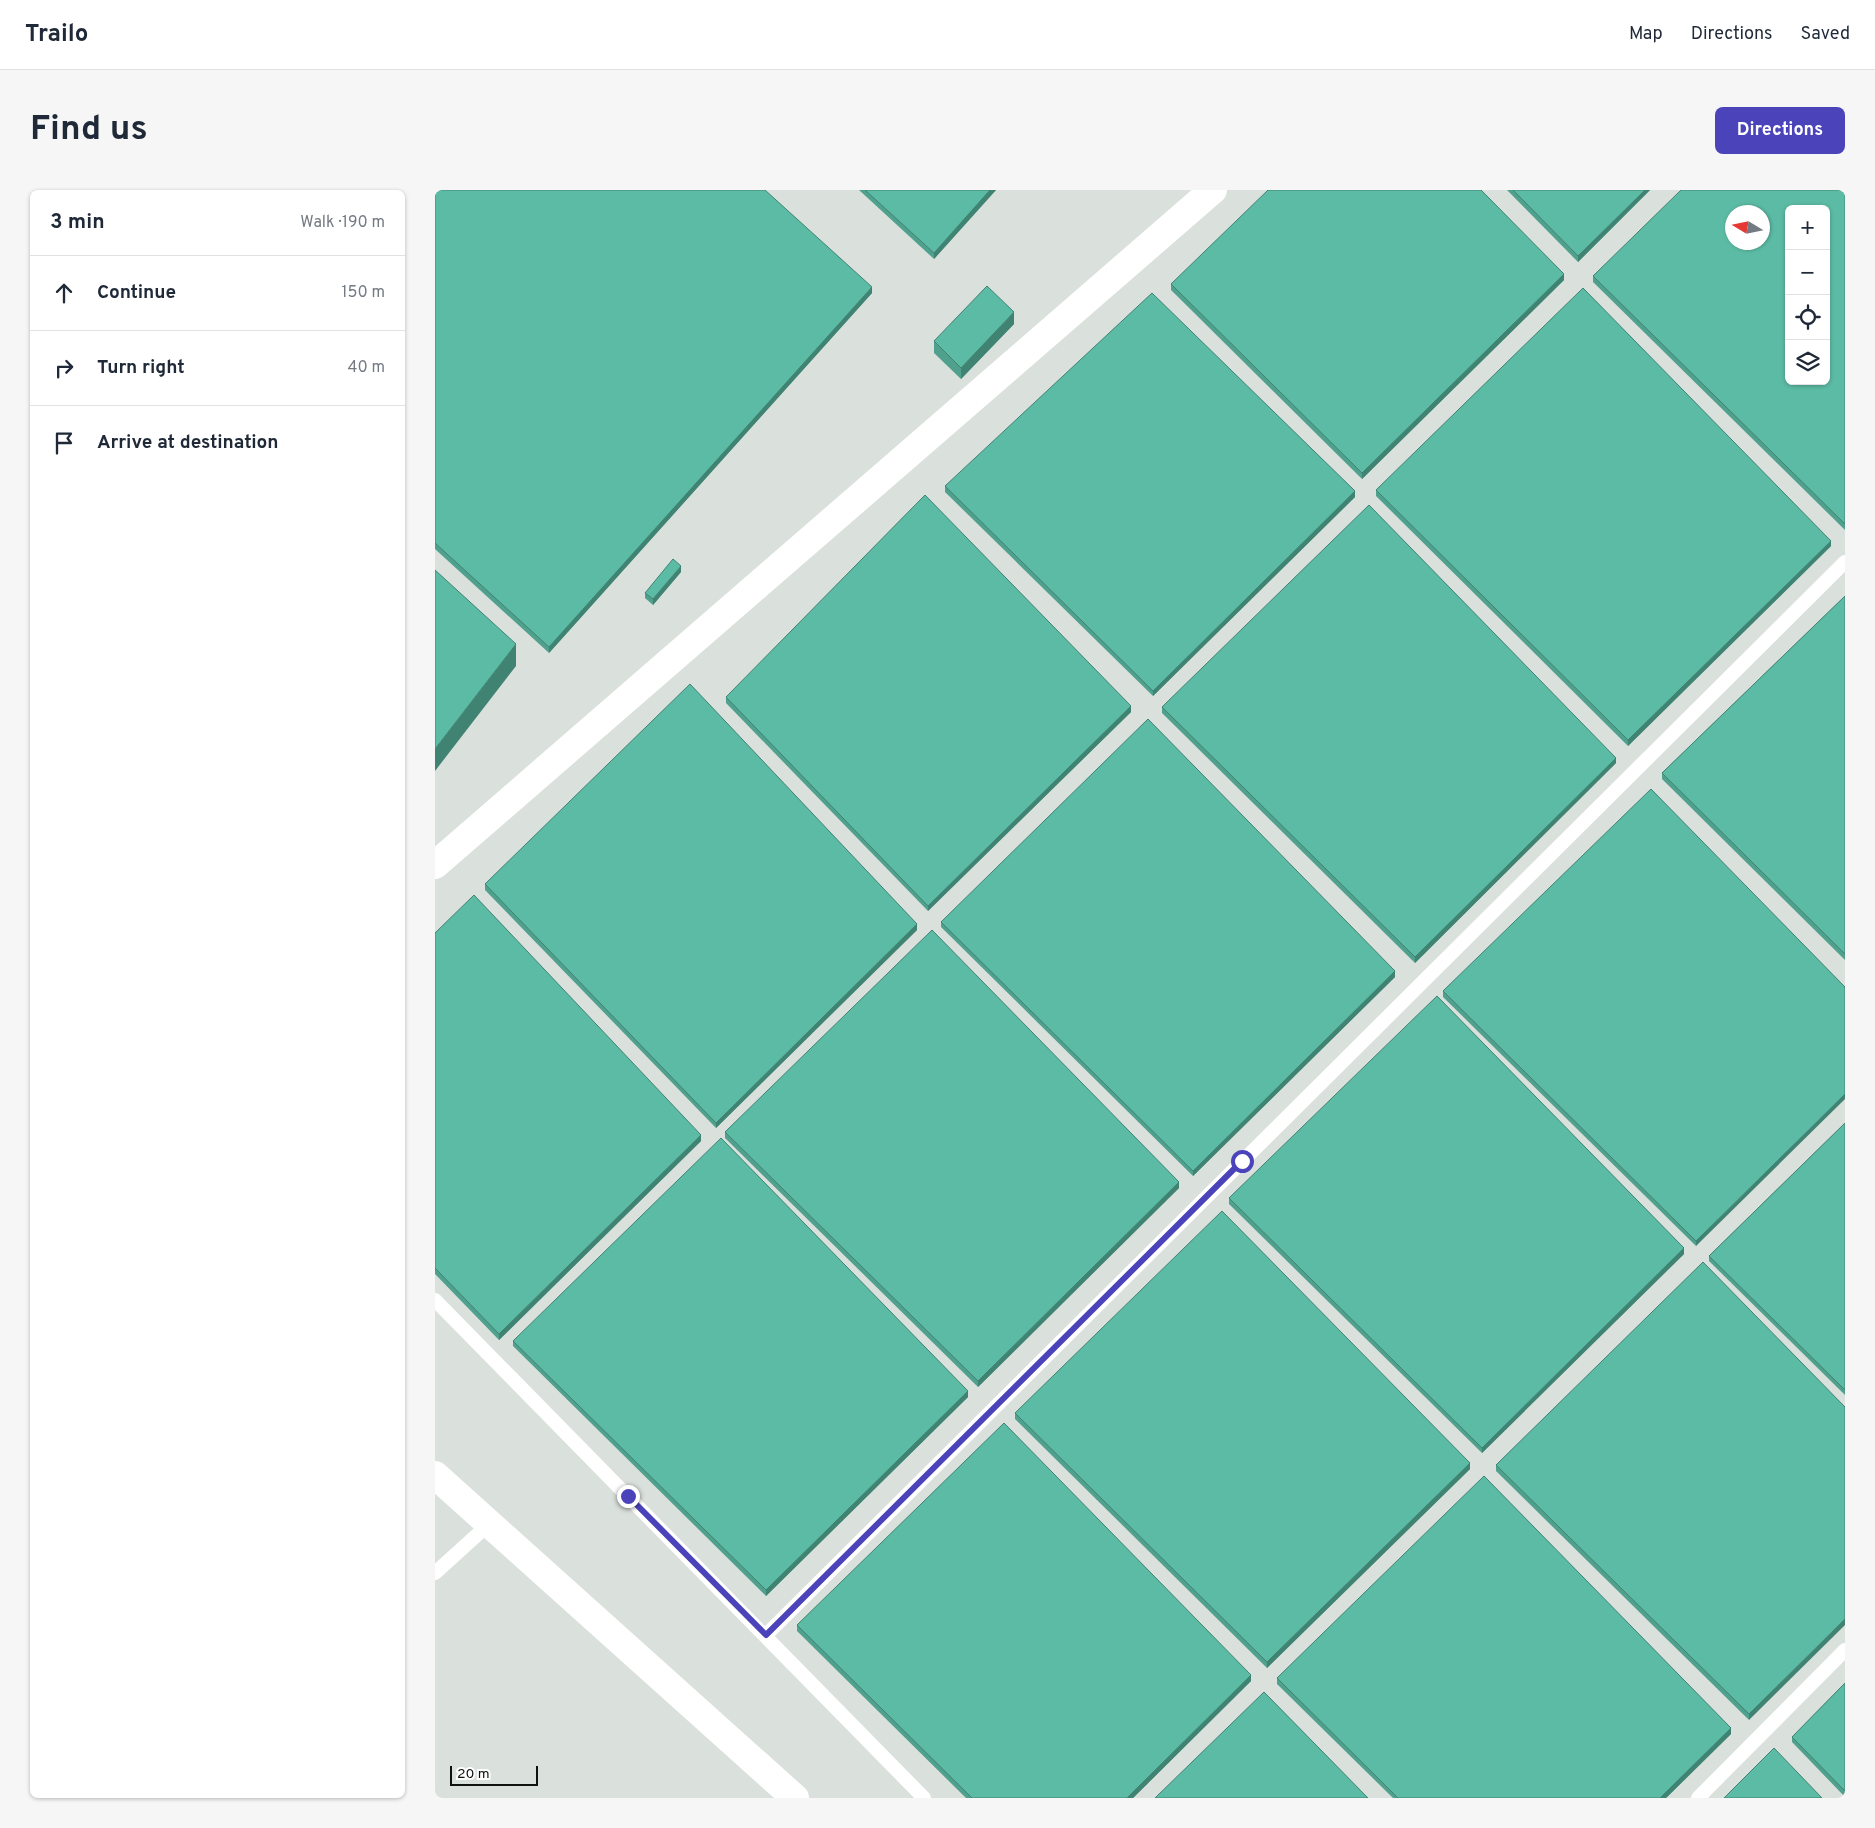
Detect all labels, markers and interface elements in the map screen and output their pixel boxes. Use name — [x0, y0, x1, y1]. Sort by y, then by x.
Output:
text: Trailo — [25, 20, 88, 50]
text: Map — [1629, 23, 1663, 46]
text: Directions — [1691, 23, 1773, 46]
text: Saved — [1801, 23, 1850, 46]
button: Directions — [1715, 107, 1845, 154]
text: Find us — [30, 108, 148, 152]
north arrow — [1725, 205, 1770, 250]
map controls — [1785, 205, 1830, 385]
button: + — [1785, 205, 1830, 250]
text: 3 min — [50, 209, 105, 236]
text: Walk · 190 m — [300, 213, 385, 233]
button: − — [1785, 250, 1830, 295]
icon: ahead — [50, 279, 78, 307]
text: Continue — [97, 281, 176, 305]
text: 150 m — [342, 283, 385, 303]
button: locate — [1785, 295, 1830, 340]
button: layers — [1785, 340, 1830, 385]
icon: right — [50, 354, 78, 382]
text: Turn right — [97, 356, 185, 380]
text: 40 m — [347, 358, 385, 378]
icon: arrive — [50, 429, 78, 457]
text: Arrive at destination — [97, 431, 278, 455]
route start — [1231, 1150, 1254, 1173]
route end — [617, 1485, 640, 1508]
scale bar — [450, 1763, 537, 1786]
text: 20 m — [457, 1766, 490, 1783]

